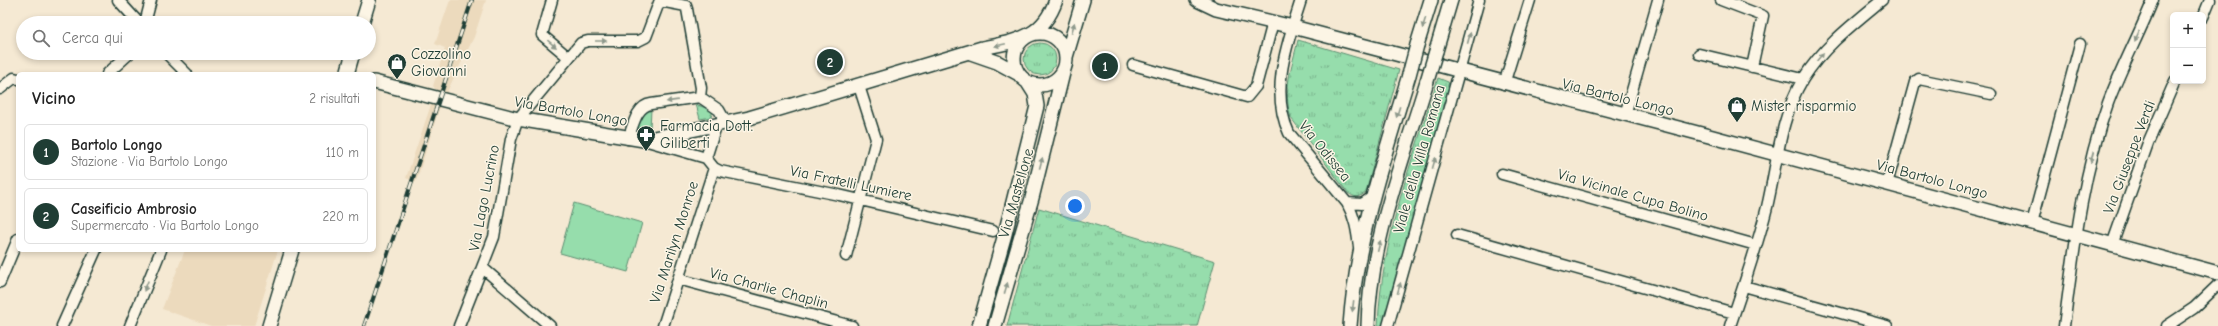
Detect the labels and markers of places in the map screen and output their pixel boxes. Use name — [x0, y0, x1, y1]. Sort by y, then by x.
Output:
place label: Cozzolino Giovanni — [411, 45, 471, 80]
pin: 2 — [817, 47, 843, 77]
pin: 1 — [1092, 51, 1118, 81]
shop icon: Cozzolino Giovanni — [386, 52, 408, 80]
shop icon: Mister risparmio — [1726, 95, 1748, 123]
place label: Mister risparmio — [1751, 97, 1857, 115]
place label: Farmacia Dott. Giliberti — [660, 117, 753, 152]
pharmacy icon: Farmacia Dott. Giliberti — [635, 124, 657, 152]

